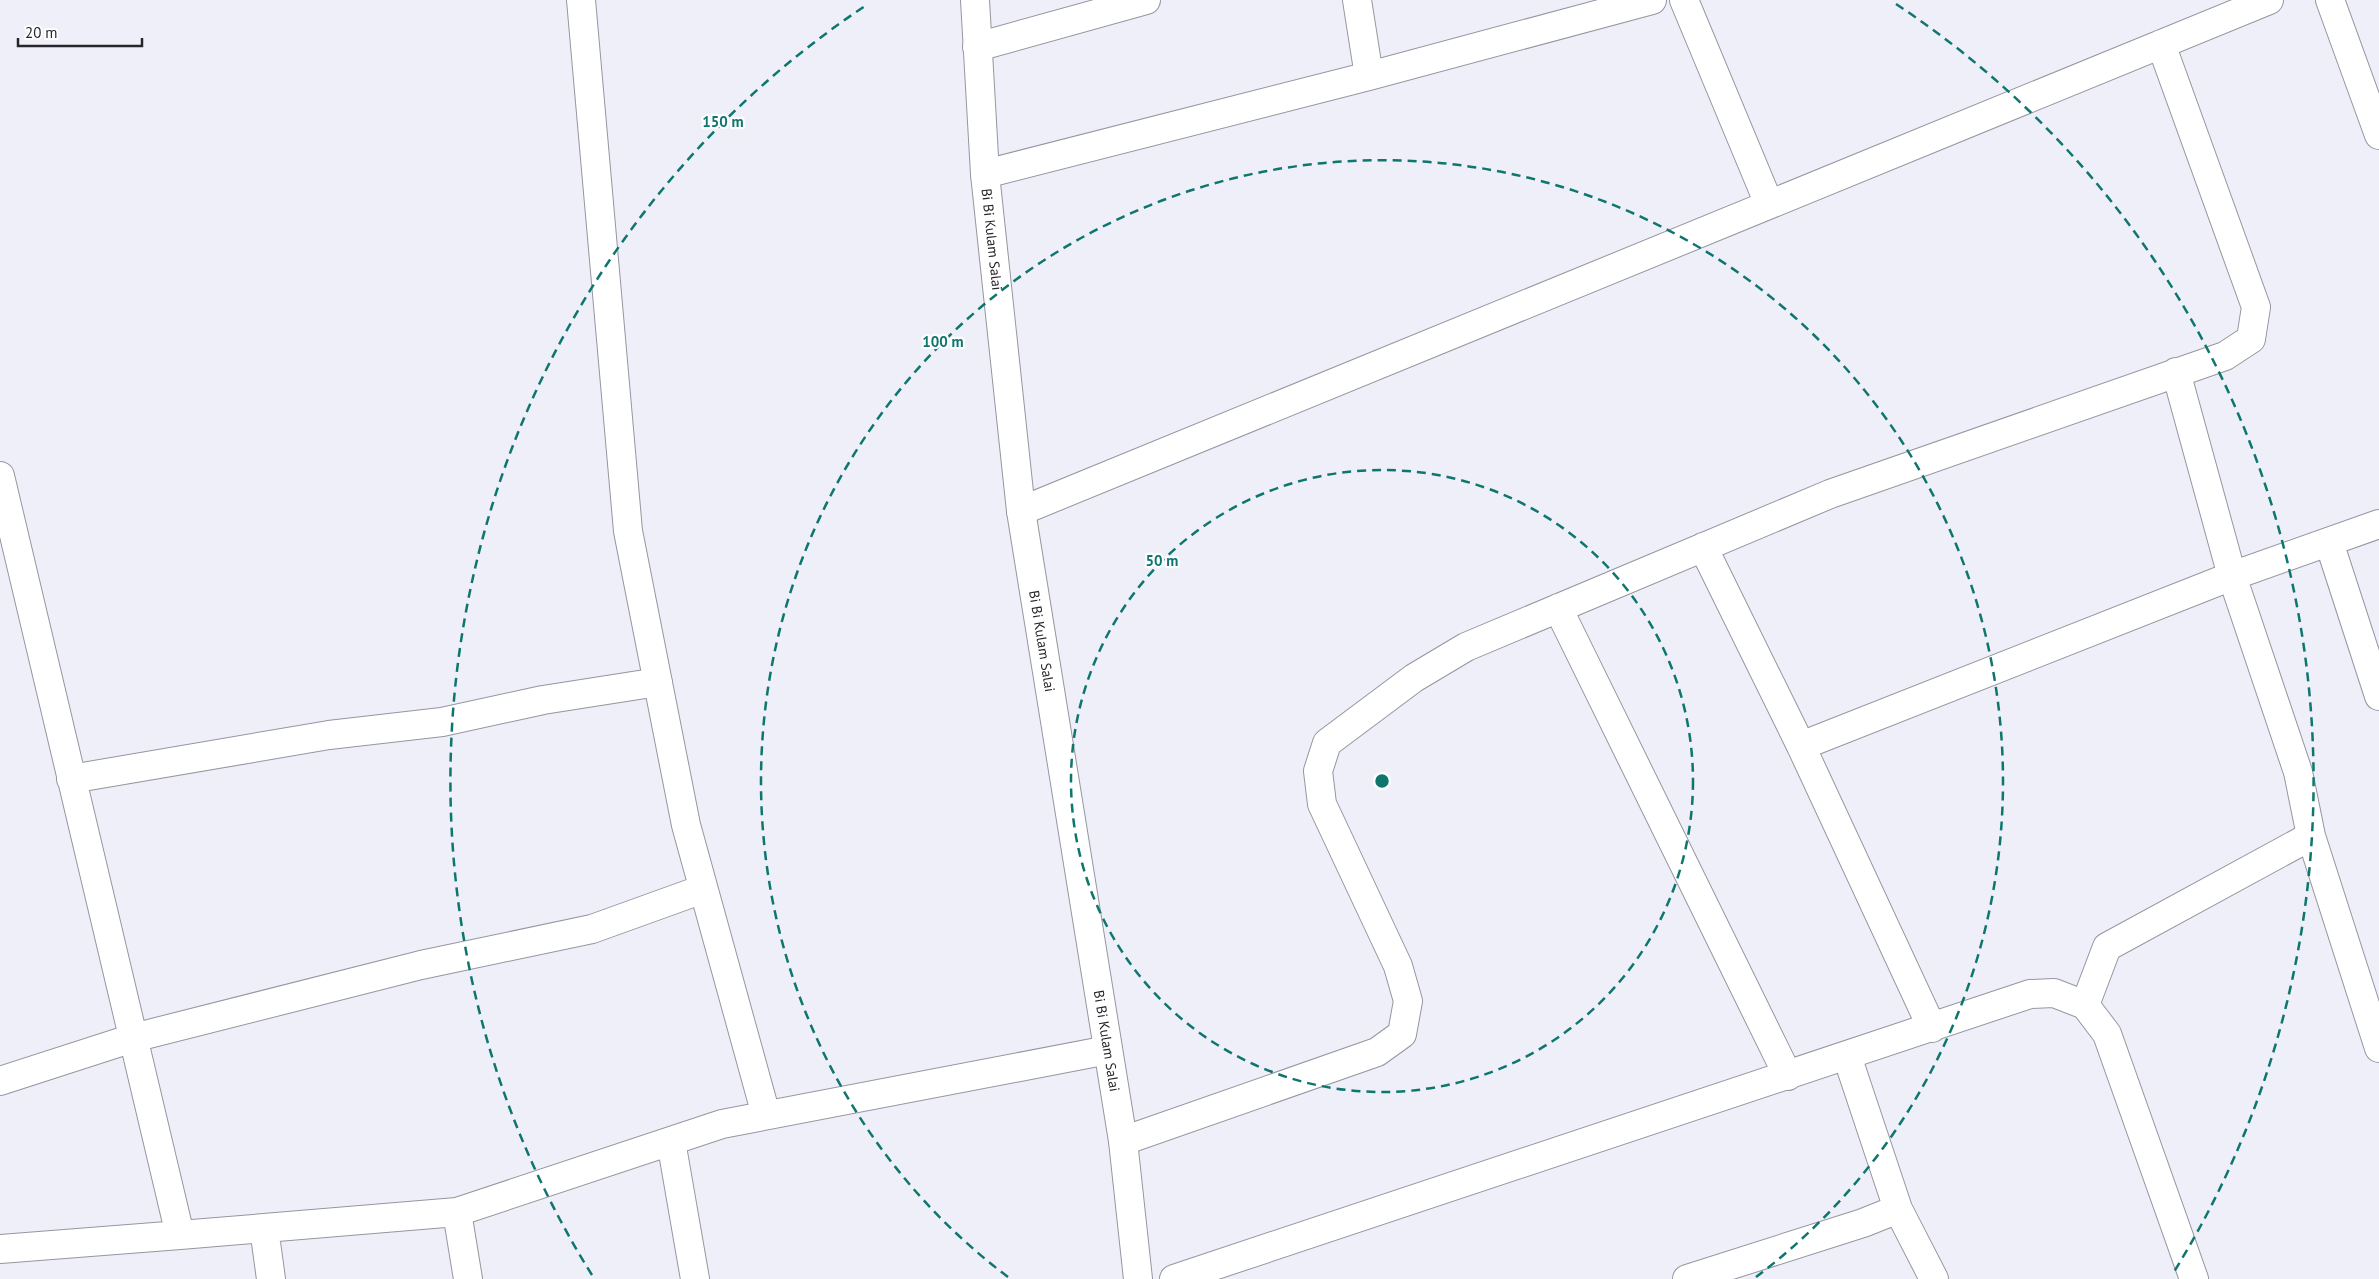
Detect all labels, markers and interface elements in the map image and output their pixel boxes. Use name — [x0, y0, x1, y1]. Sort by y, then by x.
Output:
scale bar — [18, 15, 141, 47]
text: 20 m — [25, 23, 58, 42]
text: 150 m — [702, 112, 744, 131]
street label: Bi Bi Kulam Salai — [978, 187, 1006, 291]
text: 100 m — [922, 332, 964, 351]
text: 50 m — [1146, 551, 1178, 570]
street label: Bi Bi Kulam Salai — [1025, 589, 1059, 693]
centre of rings — [1373, 772, 1391, 790]
street label: Bi Bi Kulam Salai — [1090, 989, 1124, 1093]

